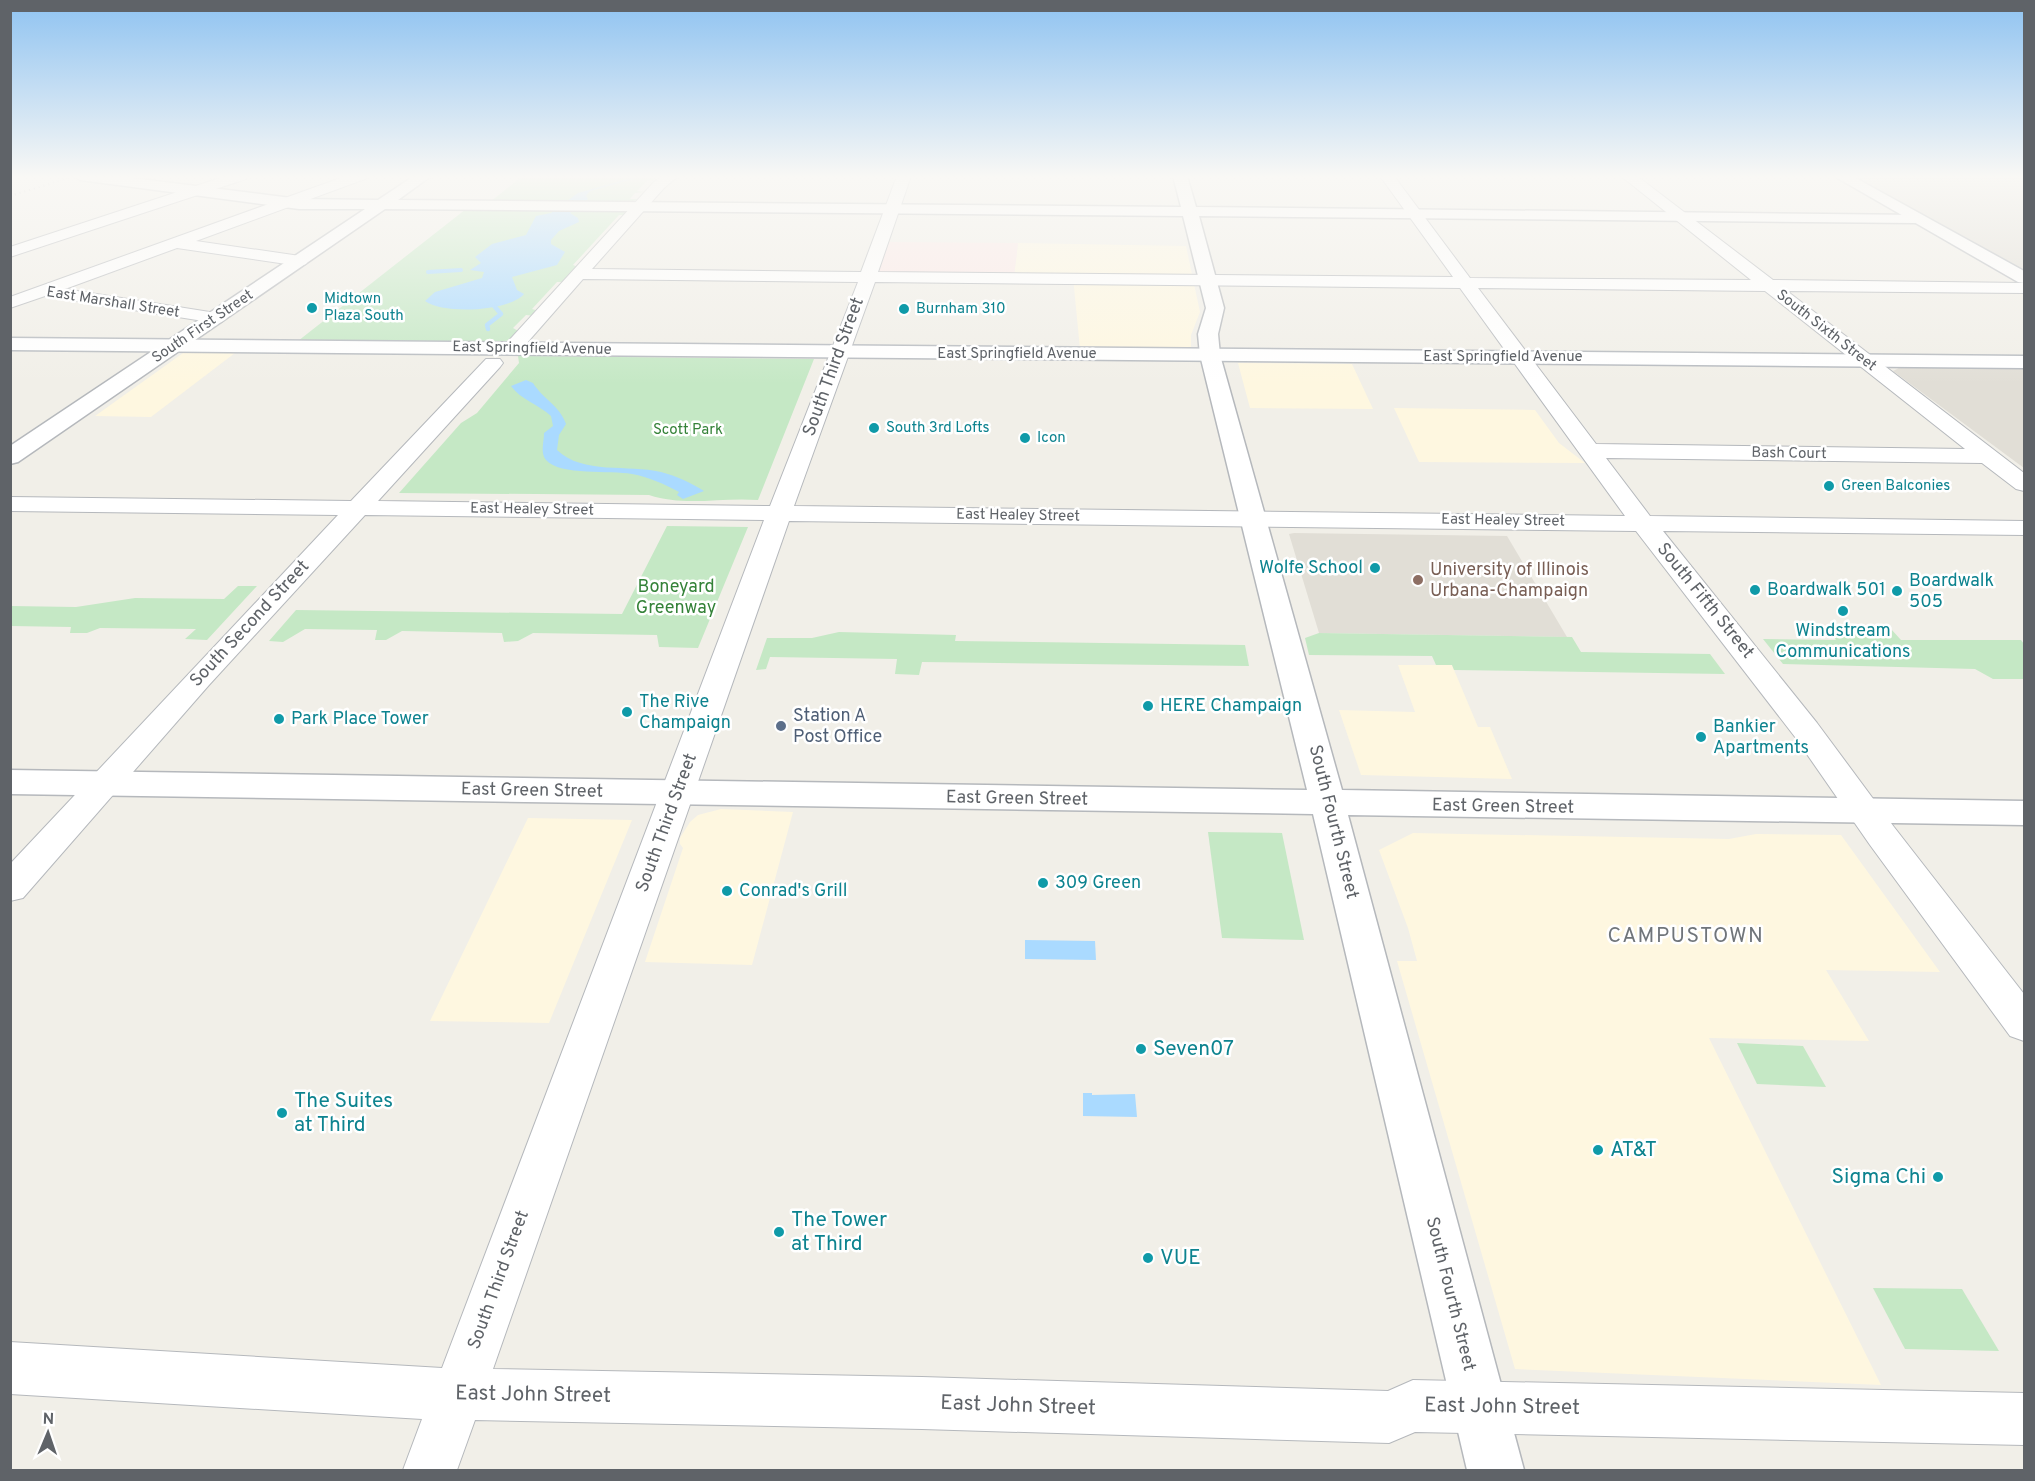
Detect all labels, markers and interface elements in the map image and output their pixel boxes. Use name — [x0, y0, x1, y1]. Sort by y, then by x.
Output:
street label: East Marshall Street — [45, 283, 181, 323]
street label: South First Street — [149, 286, 257, 368]
street label: South Sixth Street — [1772, 286, 1880, 376]
place label: Midtown Plaza South — [324, 290, 404, 326]
street label: South Third Street — [798, 294, 870, 440]
place label: Burnham 310 — [916, 300, 1006, 319]
marker: Midtown Plaza South — [305, 301, 319, 315]
marker: Burnham 310 — [897, 302, 911, 316]
street label: East Springfield Avenue — [452, 338, 612, 360]
street label: East Springfield Avenue — [937, 345, 1097, 364]
street label: East Springfield Avenue — [1423, 348, 1583, 367]
place label: South 3rd Lofts — [886, 419, 990, 438]
park label: Scott Park — [653, 421, 723, 440]
marker: South 3rd Lofts — [867, 421, 881, 435]
place label: Icon — [1037, 429, 1066, 448]
marker: Icon — [1018, 431, 1032, 445]
street label: Bash Court — [1751, 444, 1827, 464]
place label: Green Balconies — [1841, 477, 1950, 496]
marker: Green Balconies — [1822, 479, 1836, 493]
street label: East Healey Street — [470, 499, 594, 521]
street label: East Healey Street — [956, 505, 1080, 527]
street label: East Healey Street — [1441, 510, 1565, 532]
street label: South Fifth Street — [1651, 538, 1759, 664]
street label: South Second Street — [185, 556, 315, 692]
place label: Wolfe School — [1259, 557, 1363, 580]
place label: University of Illinois Urbana-Champaign — [1430, 559, 1589, 603]
marker: Wolfe School — [1368, 561, 1382, 575]
place label: Boardwalk 505 — [1909, 570, 1994, 614]
marker: University of Illinois Urbana-Champaign — [1411, 573, 1425, 587]
park label: Boneyard Greenway — [636, 576, 716, 620]
place label: Boardwalk 501 — [1767, 579, 1886, 602]
marker: Boardwalk 501 — [1748, 583, 1762, 597]
marker: Boardwalk 505 — [1890, 584, 1904, 598]
marker: Windstream Communications — [1836, 604, 1850, 618]
place label: Windstream Communications — [1776, 620, 1910, 664]
place label: The Rive Champaign — [639, 691, 731, 735]
place label: HERE Champaign — [1160, 695, 1302, 718]
marker: HERE Champaign — [1141, 699, 1155, 713]
marker: The Rive Champaign — [620, 705, 634, 719]
place label: Station A Post Office — [793, 705, 882, 749]
place label: Park Place Tower — [291, 708, 429, 731]
marker: Park Place Tower — [272, 712, 286, 726]
place label: Bankier Apartments — [1713, 716, 1809, 760]
marker: Station A Post Office — [774, 719, 788, 733]
marker: Bankier Apartments — [1694, 730, 1708, 744]
street label: South Fourth Street — [1303, 743, 1363, 901]
street label: South Third Street — [631, 750, 703, 896]
street label: East Green Street — [461, 778, 603, 804]
street label: East Green Street — [946, 786, 1088, 812]
street label: East Green Street — [1432, 794, 1574, 820]
place label: 309 Green — [1055, 872, 1141, 895]
marker: 309 Green — [1036, 876, 1050, 890]
place label: Conrad's Grill — [739, 880, 847, 903]
marker: Conrad's Grill — [720, 884, 734, 898]
district label: CAMPUSTOWN — [1608, 923, 1764, 950]
place label: Seven07 — [1153, 1036, 1234, 1063]
marker: Seven07 — [1134, 1042, 1148, 1056]
place label: The Suites at Third — [294, 1088, 393, 1139]
marker: The Suites at Third — [275, 1106, 289, 1120]
place label: AT&T — [1610, 1137, 1657, 1164]
marker: AT&T — [1591, 1143, 1605, 1157]
place label: Sigma Chi — [1832, 1164, 1926, 1191]
marker: Sigma Chi — [1931, 1170, 1945, 1184]
street label: South Third Street — [463, 1207, 535, 1353]
place label: The Tower at Third — [791, 1207, 887, 1258]
street label: South Fourth Street — [1420, 1215, 1480, 1373]
marker: The Tower at Third — [772, 1225, 786, 1239]
place label: VUE — [1160, 1245, 1201, 1272]
marker: VUE — [1141, 1251, 1155, 1265]
street label: East John Street — [455, 1380, 611, 1410]
street label: East John Street — [940, 1390, 1096, 1422]
street label: East John Street — [1424, 1392, 1580, 1422]
north arrow — [18, 1403, 78, 1463]
text: N — [42, 1410, 55, 1430]

